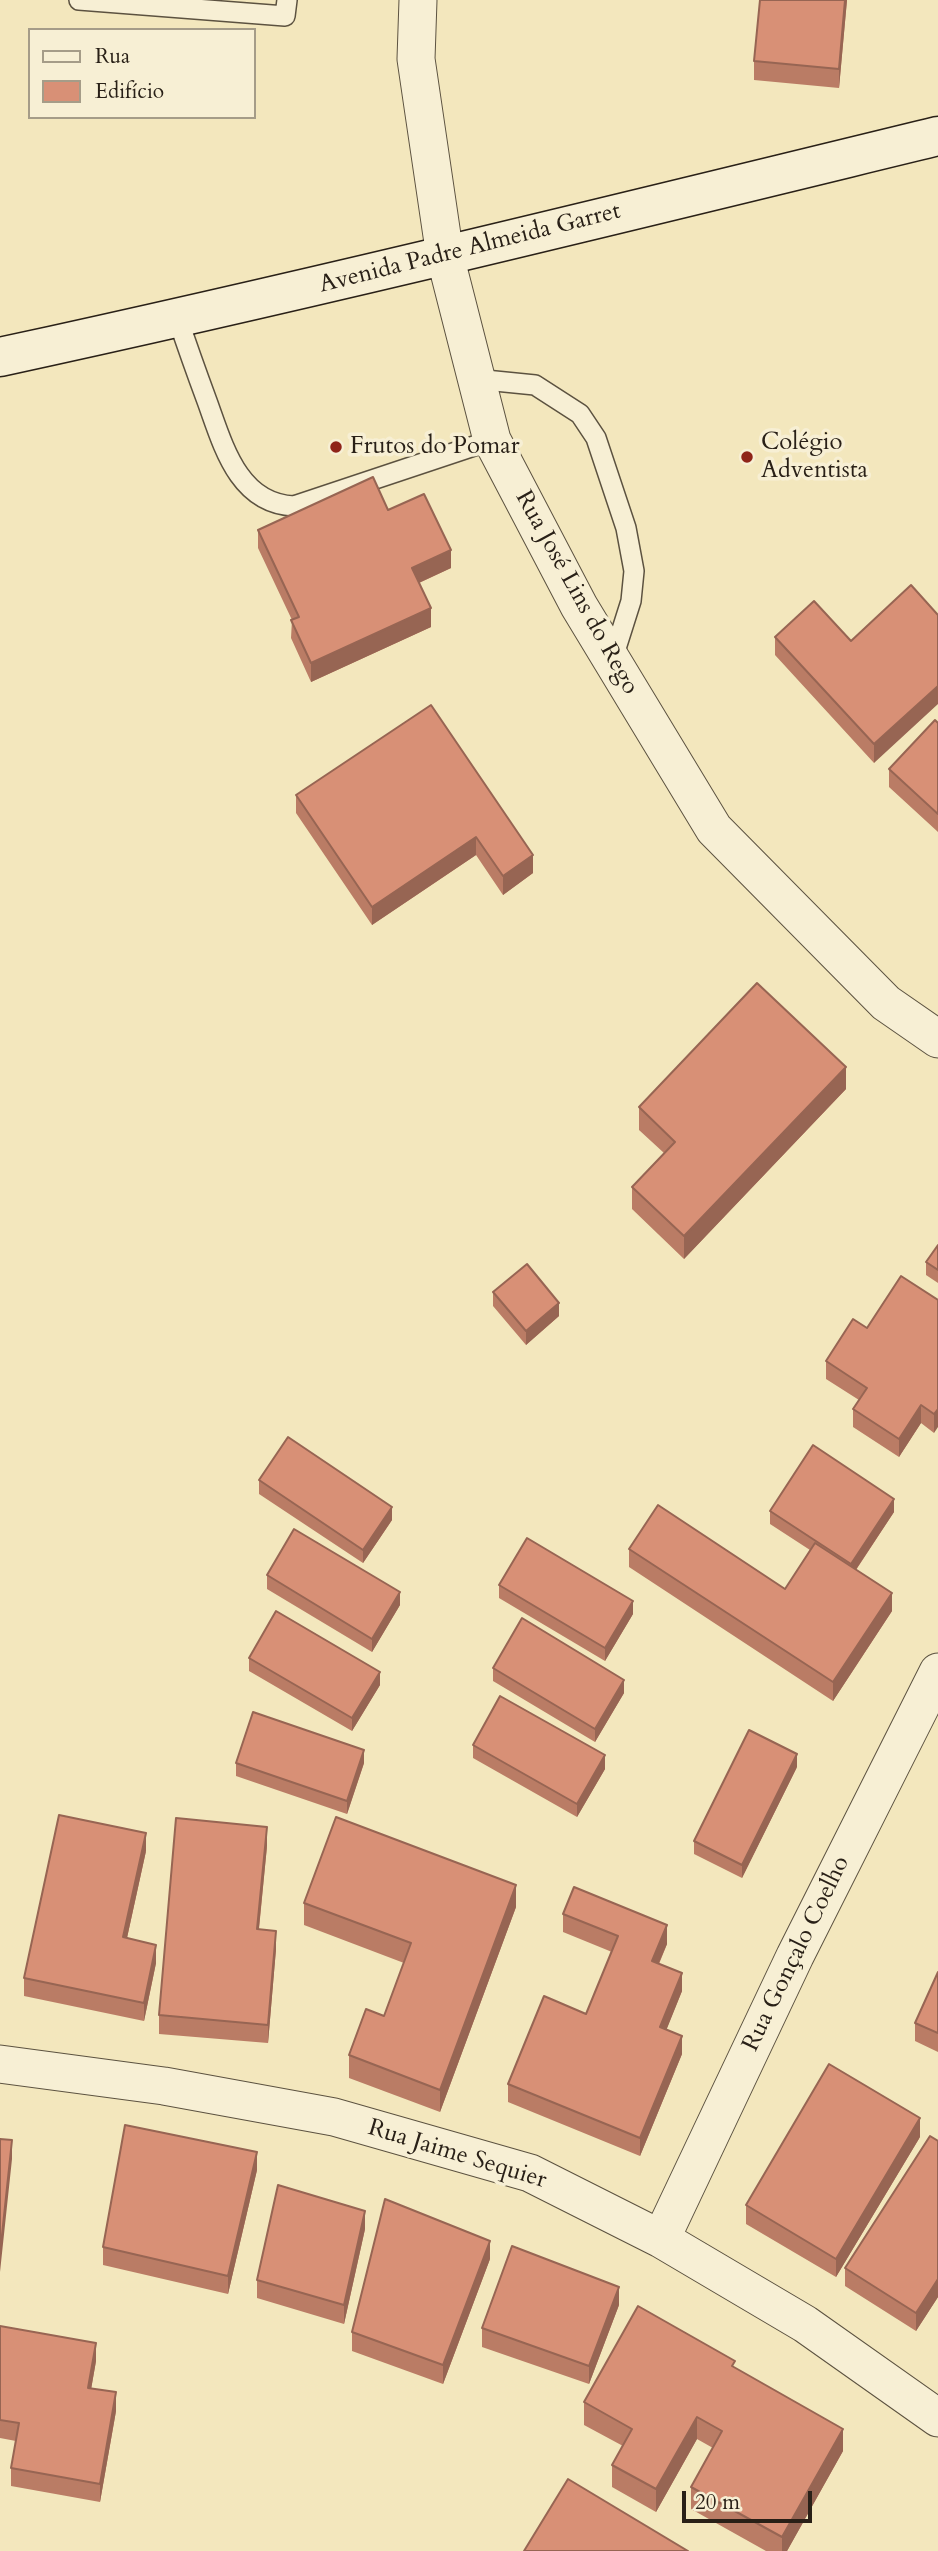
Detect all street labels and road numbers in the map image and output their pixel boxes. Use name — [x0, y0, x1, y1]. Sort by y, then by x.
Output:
street label: Avenida Padre Almeida Garret — [316, 198, 624, 300]
street label: Rua José Lins do Rego — [508, 486, 644, 700]
street label: Rua Gonçalo Coelho — [737, 1852, 857, 2056]
street label: Rua Jaime Sequier — [364, 2114, 550, 2196]

